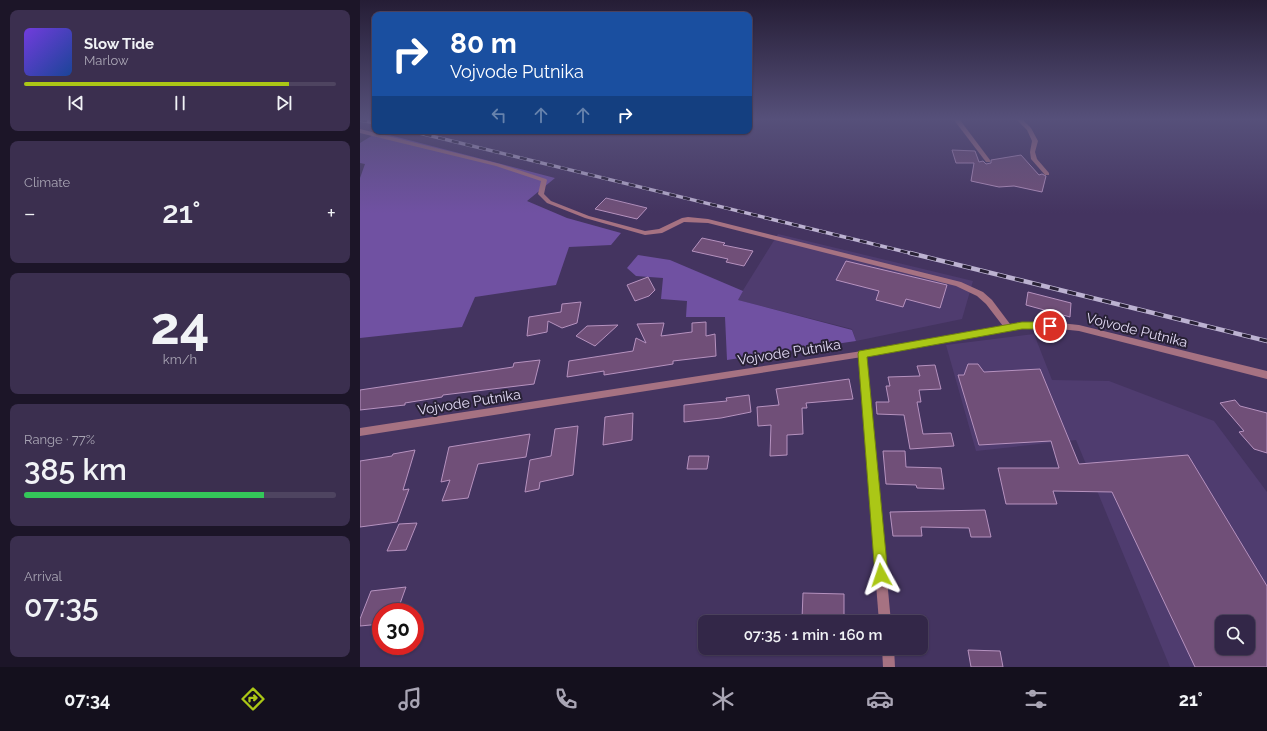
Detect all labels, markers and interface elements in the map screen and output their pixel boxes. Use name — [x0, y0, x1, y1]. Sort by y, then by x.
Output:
text: 80 m — [450, 27, 517, 60]
icon: right — [384, 28, 436, 80]
text: Slow Tide — [84, 35, 154, 53]
text: Marlow — [84, 53, 129, 68]
text: Vojvode Putnika — [450, 61, 584, 82]
icon: previous — [65, 92, 87, 114]
icon: pause — [169, 92, 191, 114]
icon: next — [273, 92, 295, 114]
icon: left — [488, 104, 510, 126]
icon: ahead — [530, 104, 552, 126]
icon: ahead — [572, 104, 594, 126]
icon: right — [614, 104, 636, 126]
text: Climate — [24, 175, 70, 190]
text: 21° — [162, 195, 201, 230]
text: − — [24, 200, 36, 226]
text: + — [327, 200, 336, 226]
text: 24 — [150, 295, 210, 356]
pin — [1033, 309, 1067, 343]
street label: Vojvode Putnika — [1085, 310, 1189, 350]
icon: arrive — [1039, 315, 1061, 337]
street label: Vojvode Putnika — [736, 336, 842, 368]
text: km/h — [163, 352, 197, 367]
street label: Vojvode Putnika — [416, 386, 522, 418]
text: Range · 77% — [24, 432, 95, 447]
text: 385 km — [24, 452, 127, 487]
position arrow — [860, 554, 902, 596]
text: Arrival — [24, 569, 62, 584]
text: 07:35 — [24, 589, 99, 624]
speed limit sign: 30 — [372, 603, 424, 655]
map controls — [1215, 615, 1255, 655]
button: search — [1215, 615, 1255, 655]
text: 07:35 · 1 min · 160 m — [744, 626, 882, 644]
icon: directions — [239, 685, 267, 713]
icon: music — [396, 685, 424, 713]
icon: phone — [552, 685, 580, 713]
icon: climate — [709, 685, 737, 713]
icon: car — [866, 685, 894, 713]
icon: filters — [1022, 685, 1050, 713]
text: 07:34 — [64, 689, 110, 710]
text: 21° — [1179, 689, 1203, 710]

